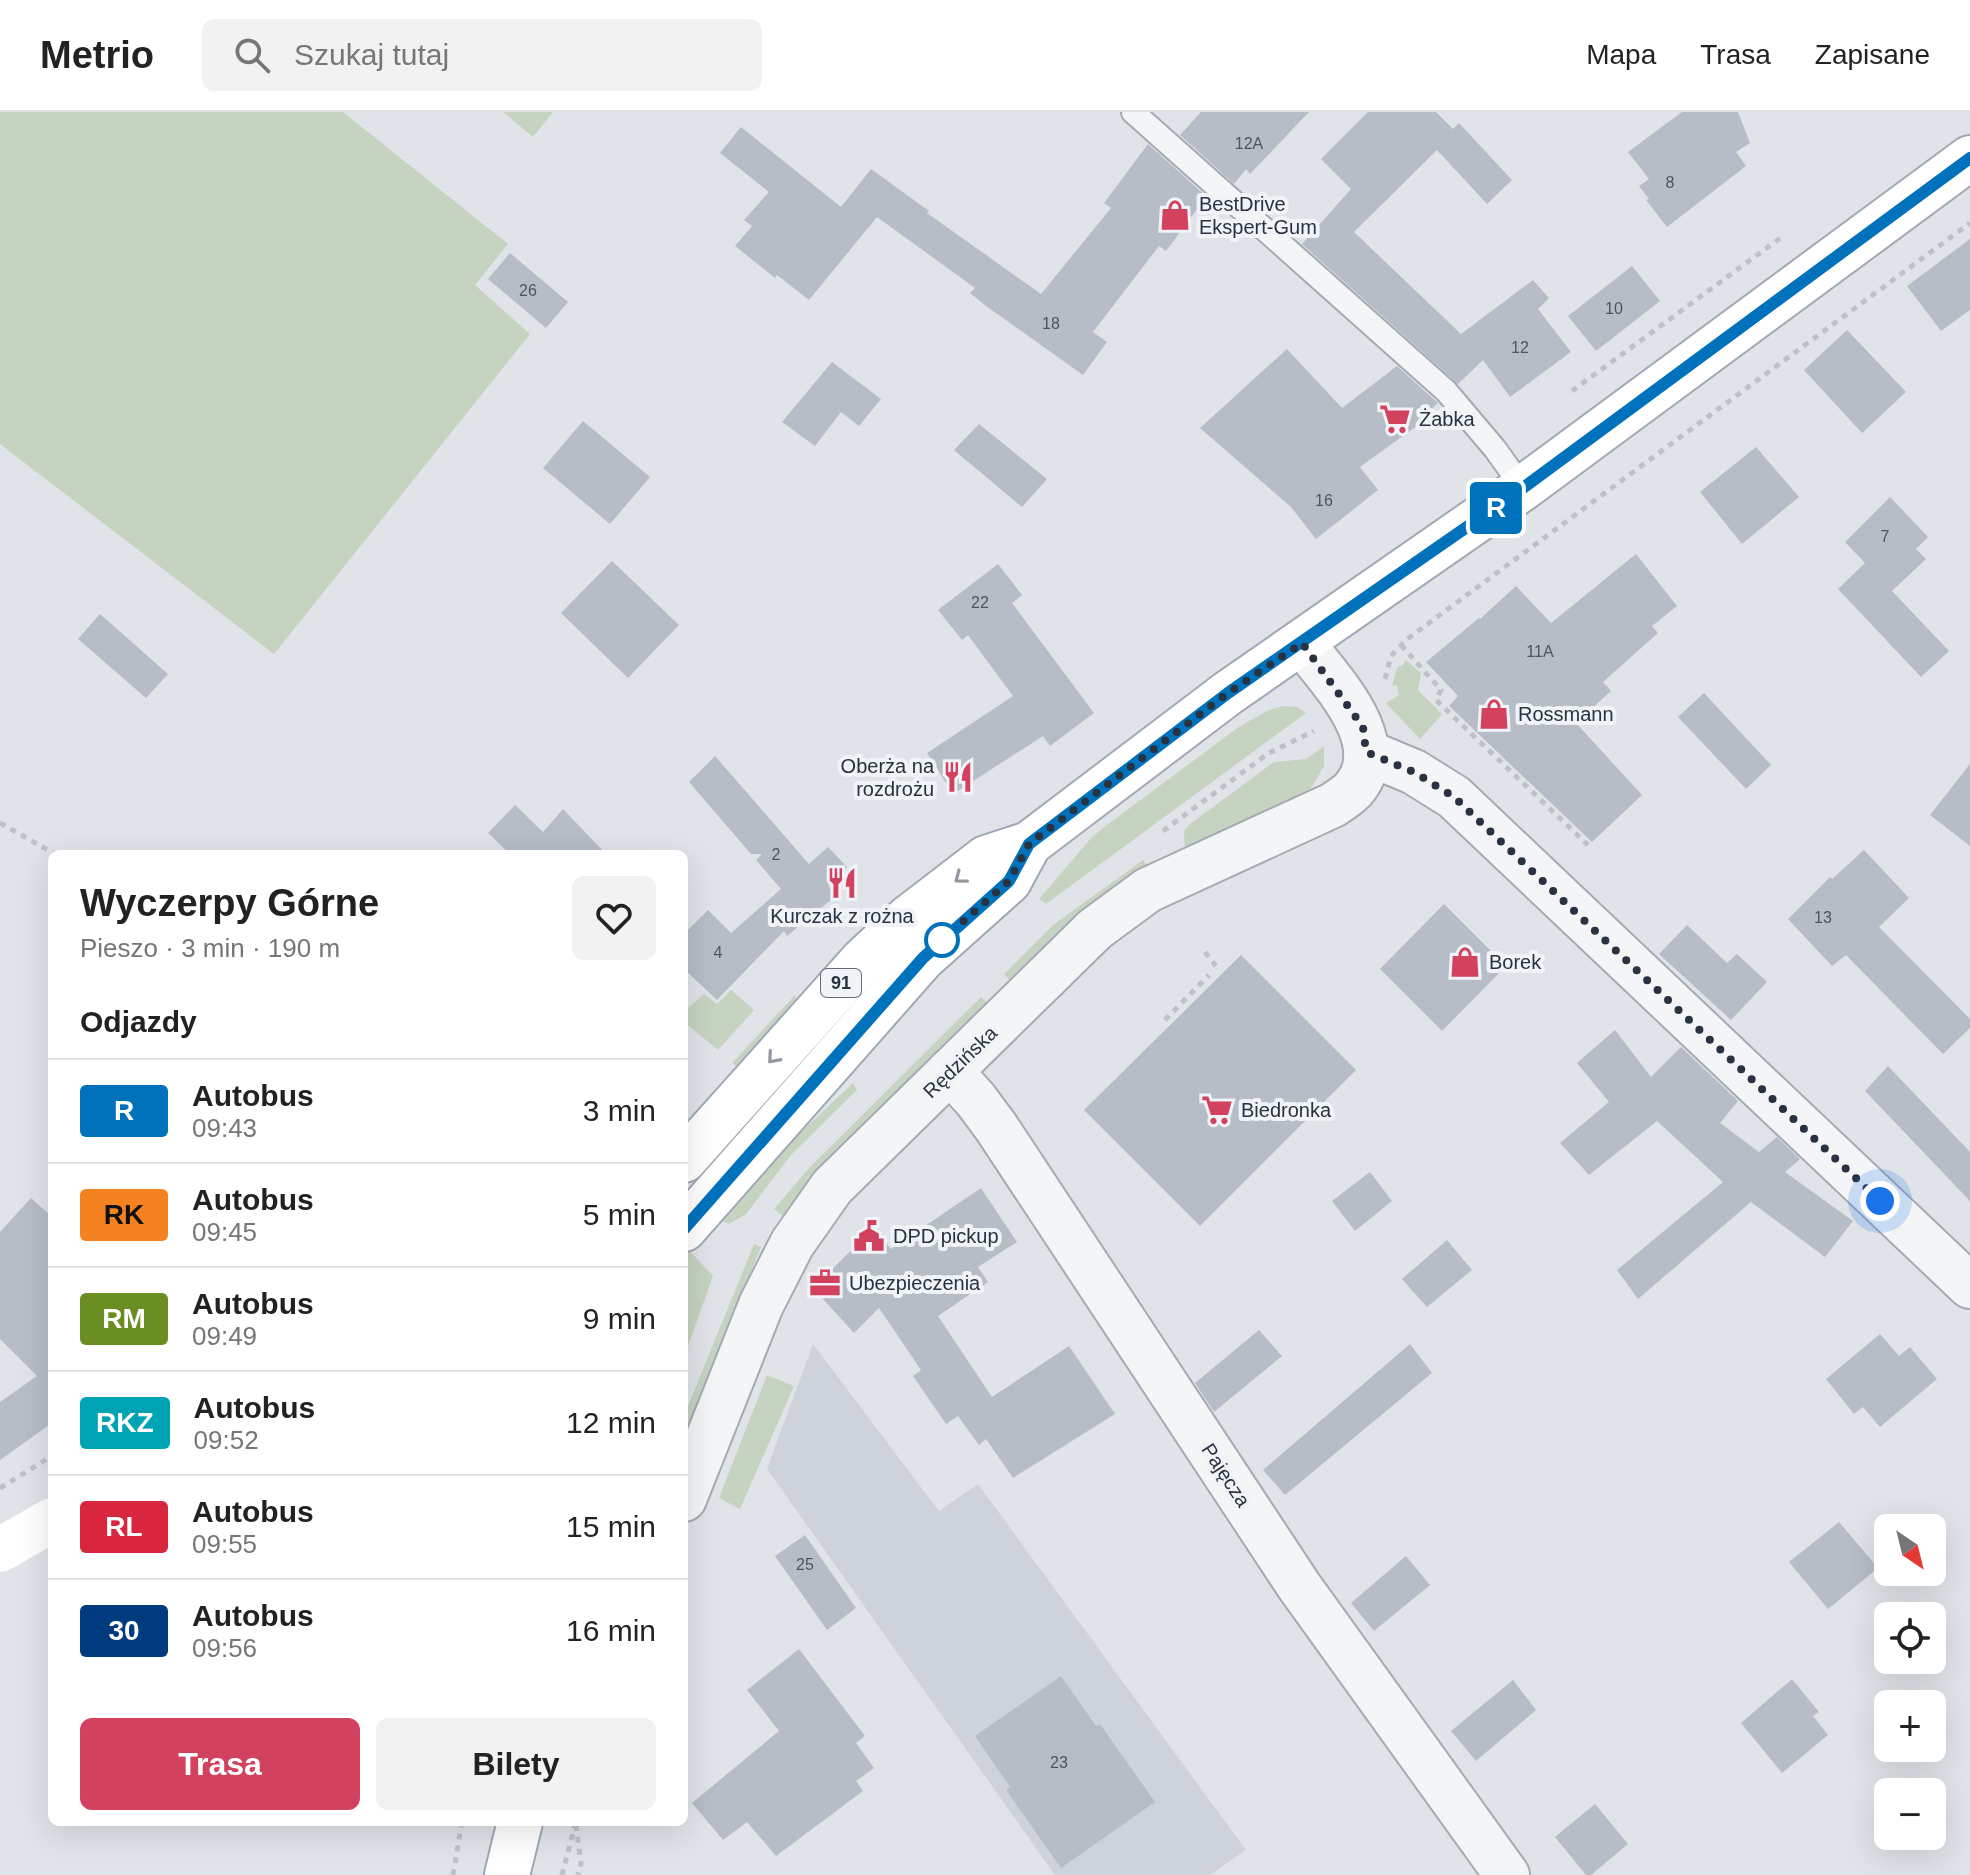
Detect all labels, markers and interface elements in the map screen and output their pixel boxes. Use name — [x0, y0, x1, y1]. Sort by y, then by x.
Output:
search box — [202, 19, 762, 91]
icon: search — [230, 33, 274, 77]
text: Metrio — [40, 34, 154, 76]
text: Szukaj tutaj — [294, 38, 449, 71]
text: Mapa — [1586, 39, 1656, 70]
text: Trasa — [1700, 39, 1771, 70]
text: Zapisane — [1815, 39, 1930, 70]
house number: 12A — [1235, 135, 1264, 152]
house number: 8 — [1666, 174, 1675, 191]
place label: BestDrive Ekspert-Gum — [1199, 193, 1317, 238]
shop icon: BestDrive Ekspert-Gum — [1158, 198, 1192, 232]
house number: 26 — [519, 282, 537, 299]
house number: 10 — [1605, 300, 1623, 317]
house number: 18 — [1042, 315, 1060, 332]
house number: 12 — [1511, 339, 1529, 356]
supermarket icon: Żabka — [1378, 402, 1412, 436]
place label: Żabka — [1419, 408, 1475, 430]
line badge: R — [1470, 482, 1522, 534]
house number: 16 — [1315, 492, 1333, 509]
text: R — [1486, 492, 1506, 523]
house number: 7 — [1881, 528, 1890, 545]
house number: 22 — [971, 594, 989, 611]
house number: 11A — [1526, 643, 1554, 660]
shop icon: Rossmann — [1477, 697, 1511, 731]
place label: Rossmann — [1518, 703, 1614, 725]
place label: Oberża na rozdrożu — [841, 755, 935, 800]
restaurant icon: Oberża na rozdrożu — [941, 760, 975, 794]
house number: 2 — [772, 846, 781, 863]
restaurant icon: Kurczak z rożna — [825, 866, 859, 900]
one-way arrow — [954, 869, 969, 883]
button: heart — [572, 876, 656, 960]
text: Wyczerpy Górne — [80, 882, 379, 924]
place label: Kurczak z rożna — [770, 905, 915, 927]
house number: 13 — [1814, 909, 1832, 926]
unlabelled marker — [925, 923, 959, 957]
text: Pieszo · 3 min · 190 m — [80, 933, 340, 963]
house number: 4 — [714, 944, 723, 961]
shop icon: Borek — [1448, 945, 1482, 979]
place label: Borek — [1489, 951, 1542, 973]
road number: 91 — [821, 969, 861, 997]
text: Odjazdy — [80, 1005, 197, 1038]
street label: Rędzińska — [919, 1021, 1002, 1102]
one-way arrow — [769, 1049, 783, 1064]
text: Autobus — [192, 1079, 314, 1112]
supermarket icon: Biedronka — [1200, 1093, 1234, 1127]
text: 3 min — [583, 1094, 656, 1127]
text: R — [114, 1095, 134, 1126]
place label: Biedronka — [1241, 1099, 1332, 1121]
text: 09:43 — [192, 1113, 257, 1143]
your location — [1860, 1181, 1900, 1221]
text: Autobus — [192, 1183, 314, 1216]
text: 5 min — [583, 1198, 656, 1231]
text: RK — [104, 1199, 144, 1230]
text: 09:45 — [192, 1217, 257, 1247]
public building icon: DPD pickup — [852, 1219, 886, 1253]
place label: DPD pickup — [893, 1225, 999, 1247]
office icon: Ubezpieczenia — [808, 1266, 842, 1300]
place label: Ubezpieczenia — [849, 1272, 981, 1294]
text: Autobus — [192, 1287, 314, 1320]
text: 9 min — [583, 1302, 656, 1335]
text: RM — [102, 1303, 146, 1334]
text: 09:49 — [192, 1321, 257, 1351]
text: Autobus — [194, 1391, 315, 1424]
text: 12 min — [566, 1406, 656, 1439]
text: RKZ — [96, 1407, 154, 1438]
text: 09:52 — [194, 1425, 259, 1455]
street label: Pajęcza — [1197, 1439, 1255, 1512]
text: Autobus — [192, 1495, 314, 1528]
text: 15 min — [566, 1510, 656, 1543]
text: RL — [105, 1511, 143, 1542]
north arrow — [1874, 1514, 1946, 1586]
map controls — [1874, 1514, 1946, 1850]
text: 09:55 — [192, 1529, 257, 1559]
house number: 25 — [796, 1556, 814, 1573]
text: Autobus — [192, 1599, 314, 1632]
button: locate — [1874, 1602, 1946, 1674]
text: 16 min — [566, 1614, 656, 1647]
text: 30 — [108, 1615, 140, 1646]
text: 09:56 — [192, 1633, 257, 1663]
button: + — [1874, 1690, 1946, 1762]
button: Trasa — [80, 1718, 360, 1810]
button: Bilety — [376, 1718, 656, 1810]
house number: 23 — [1050, 1754, 1068, 1771]
button: − — [1874, 1778, 1946, 1850]

